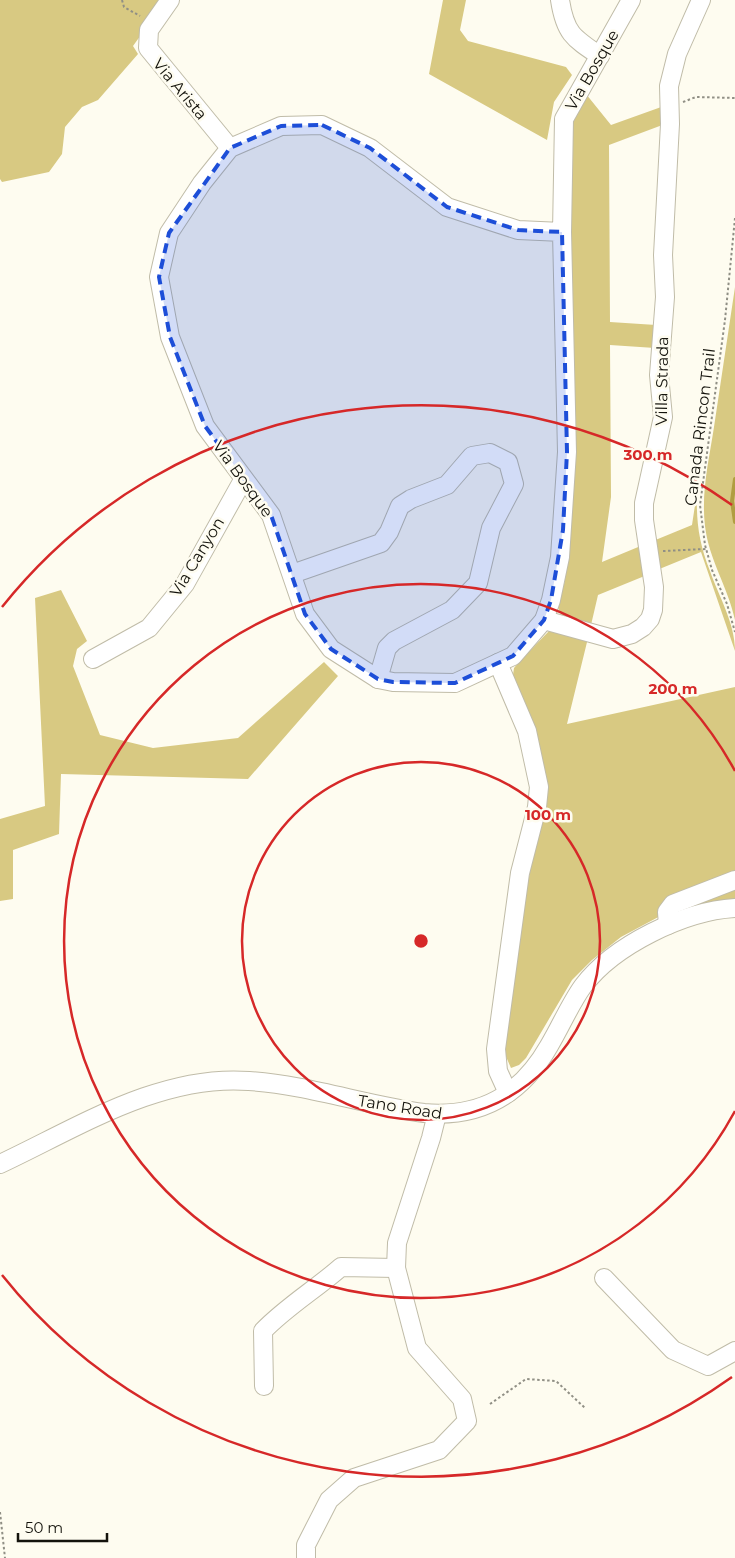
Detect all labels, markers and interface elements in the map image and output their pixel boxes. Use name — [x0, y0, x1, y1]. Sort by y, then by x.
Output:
street label: Via Bosque — [561, 26, 623, 114]
street label: Via Arista — [149, 54, 211, 124]
street label: Villa Strada — [652, 336, 672, 426]
street label: Canada Rincon Trail — [681, 347, 719, 507]
street label: Via Bosque — [209, 437, 277, 521]
text: 300 m — [622, 445, 673, 464]
street label: Via Canyon — [166, 514, 228, 600]
text: 200 m — [648, 679, 698, 698]
text: 100 m — [525, 805, 571, 824]
centre of rings — [412, 932, 430, 950]
street label: Tano Road — [357, 1091, 443, 1123]
scale bar — [18, 1510, 106, 1542]
text: 50 m — [25, 1518, 63, 1537]

